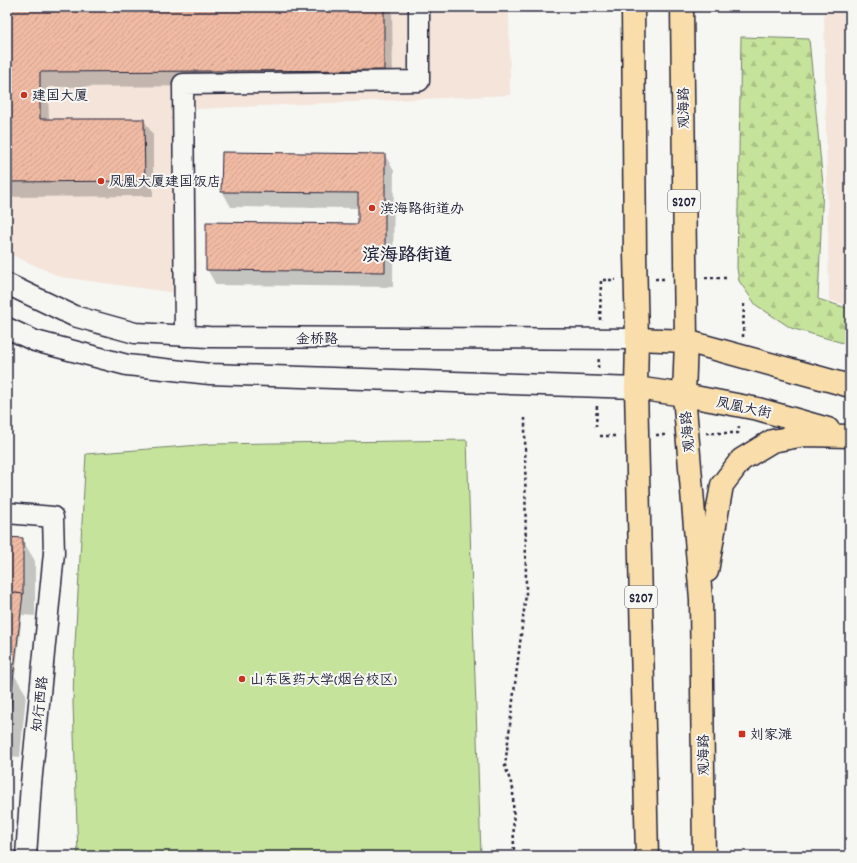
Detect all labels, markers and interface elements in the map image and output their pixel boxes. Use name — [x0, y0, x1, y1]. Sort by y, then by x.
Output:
place label: 建国大厦 — [32, 87, 88, 107]
street label: 观海路 — [675, 87, 695, 129]
marker: 建国大厦 — [19, 90, 29, 100]
place label: 凤凰大厦建国饭店 — [109, 173, 221, 193]
marker: 凤凰大厦建国饭店 — [96, 176, 106, 186]
road number: S207 — [668, 190, 700, 212]
place label: 滨海路街道办 — [380, 200, 464, 220]
marker: 滨海路街道办 — [367, 203, 377, 213]
district label: 滨海路街道 — [362, 244, 452, 269]
street label: 金桥路 — [296, 330, 338, 350]
street label: 凤凰大街 — [714, 393, 773, 425]
street label: 观海路 — [677, 410, 701, 454]
road number: S207 — [625, 586, 657, 608]
place label: 山东医药大学(烟台校区) — [250, 671, 397, 691]
marker: 山东医药大学(烟台校区) — [237, 674, 247, 684]
street label: 知行西路 — [28, 675, 54, 733]
place label: 刘家滩 — [750, 726, 792, 746]
marker: 刘家滩 — [737, 729, 747, 739]
street label: 观海路 — [695, 734, 715, 776]

